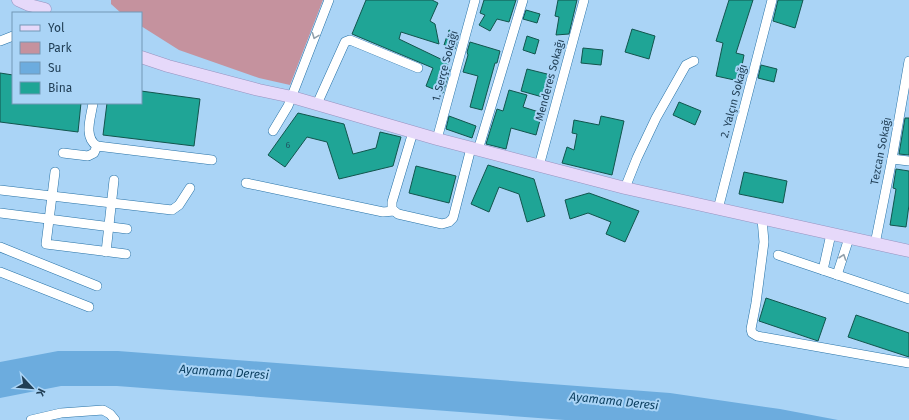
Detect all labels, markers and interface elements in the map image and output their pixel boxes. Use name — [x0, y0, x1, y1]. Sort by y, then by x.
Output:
legend — [12, 12, 142, 104]
text: Yol — [48, 21, 65, 35]
street label: 1. Serçe Sokağı — [429, 29, 461, 103]
one-way arrow — [312, 33, 320, 40]
street label: Menderes Sokağı — [533, 38, 567, 122]
text: Park — [48, 41, 72, 55]
text: Su — [48, 61, 62, 75]
street label: 2. Yalçın Sokağı — [718, 63, 750, 139]
text: Bina — [48, 81, 72, 95]
street label: Tezcan Sokağı — [868, 116, 894, 186]
house number: 6 — [286, 140, 291, 150]
one-way arrow — [838, 253, 847, 260]
water label: Ayamama Deresi — [178, 362, 270, 382]
north arrow — [12, 368, 52, 408]
text: K — [33, 386, 48, 399]
water label: Ayamama Deresi — [568, 389, 660, 413]

